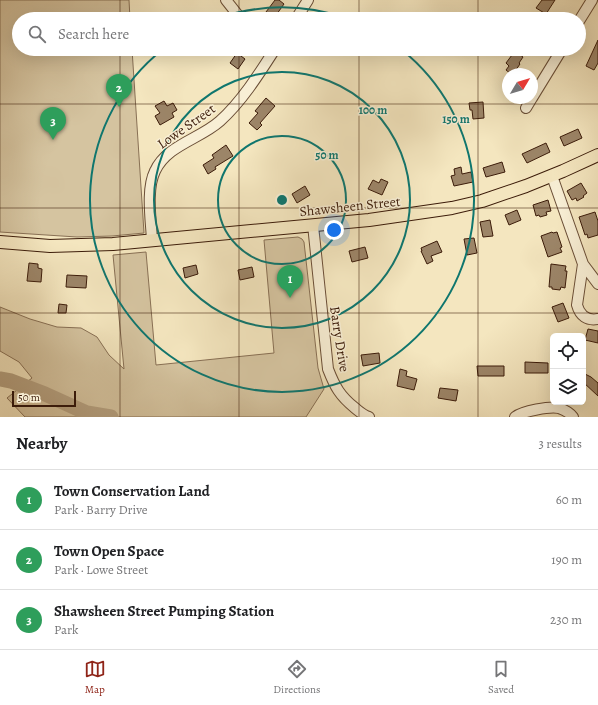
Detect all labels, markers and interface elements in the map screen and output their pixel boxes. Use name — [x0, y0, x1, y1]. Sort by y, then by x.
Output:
search box — [12, 12, 586, 56]
icon: search — [26, 23, 48, 45]
text: Search here — [58, 24, 129, 44]
north arrow — [502, 68, 538, 104]
pin: 2 — [106, 74, 132, 107]
street label: Lowe Street — [153, 99, 219, 153]
text: 100 m — [359, 102, 387, 118]
pin: 3 — [40, 107, 66, 140]
text: 150 m — [442, 111, 470, 127]
text: 50 m — [315, 147, 339, 163]
street label: Shawsheen Street — [299, 192, 402, 221]
centre of rings — [275, 193, 289, 207]
your location — [324, 220, 344, 240]
pin: 1 — [277, 265, 303, 298]
street label: Barry Drive — [325, 305, 354, 373]
map controls — [550, 333, 586, 405]
button: locate — [550, 333, 586, 369]
button: layers — [550, 369, 586, 405]
scale bar — [12, 389, 76, 408]
text: 50 m — [18, 390, 40, 405]
text: Nearby — [16, 432, 67, 455]
text: 3 results — [538, 435, 582, 452]
text: Town Conservation Land — [54, 481, 210, 501]
text: 1 — [27, 491, 31, 508]
text: 60 m — [556, 491, 582, 508]
text: Park · Barry Drive — [54, 501, 148, 518]
text: Town Open Space — [54, 541, 164, 561]
text: 2 — [26, 551, 32, 568]
text: 190 m — [551, 551, 582, 568]
text: Park · Lowe Street — [54, 561, 148, 578]
text: Shawsheen Street Pumping Station — [54, 601, 274, 621]
text: 3 — [26, 611, 32, 628]
text: 230 m — [550, 611, 582, 628]
text: Park — [54, 621, 78, 638]
tab: Map — [84, 658, 106, 697]
tab: Directions — [273, 658, 321, 697]
tab: Saved — [488, 658, 514, 697]

